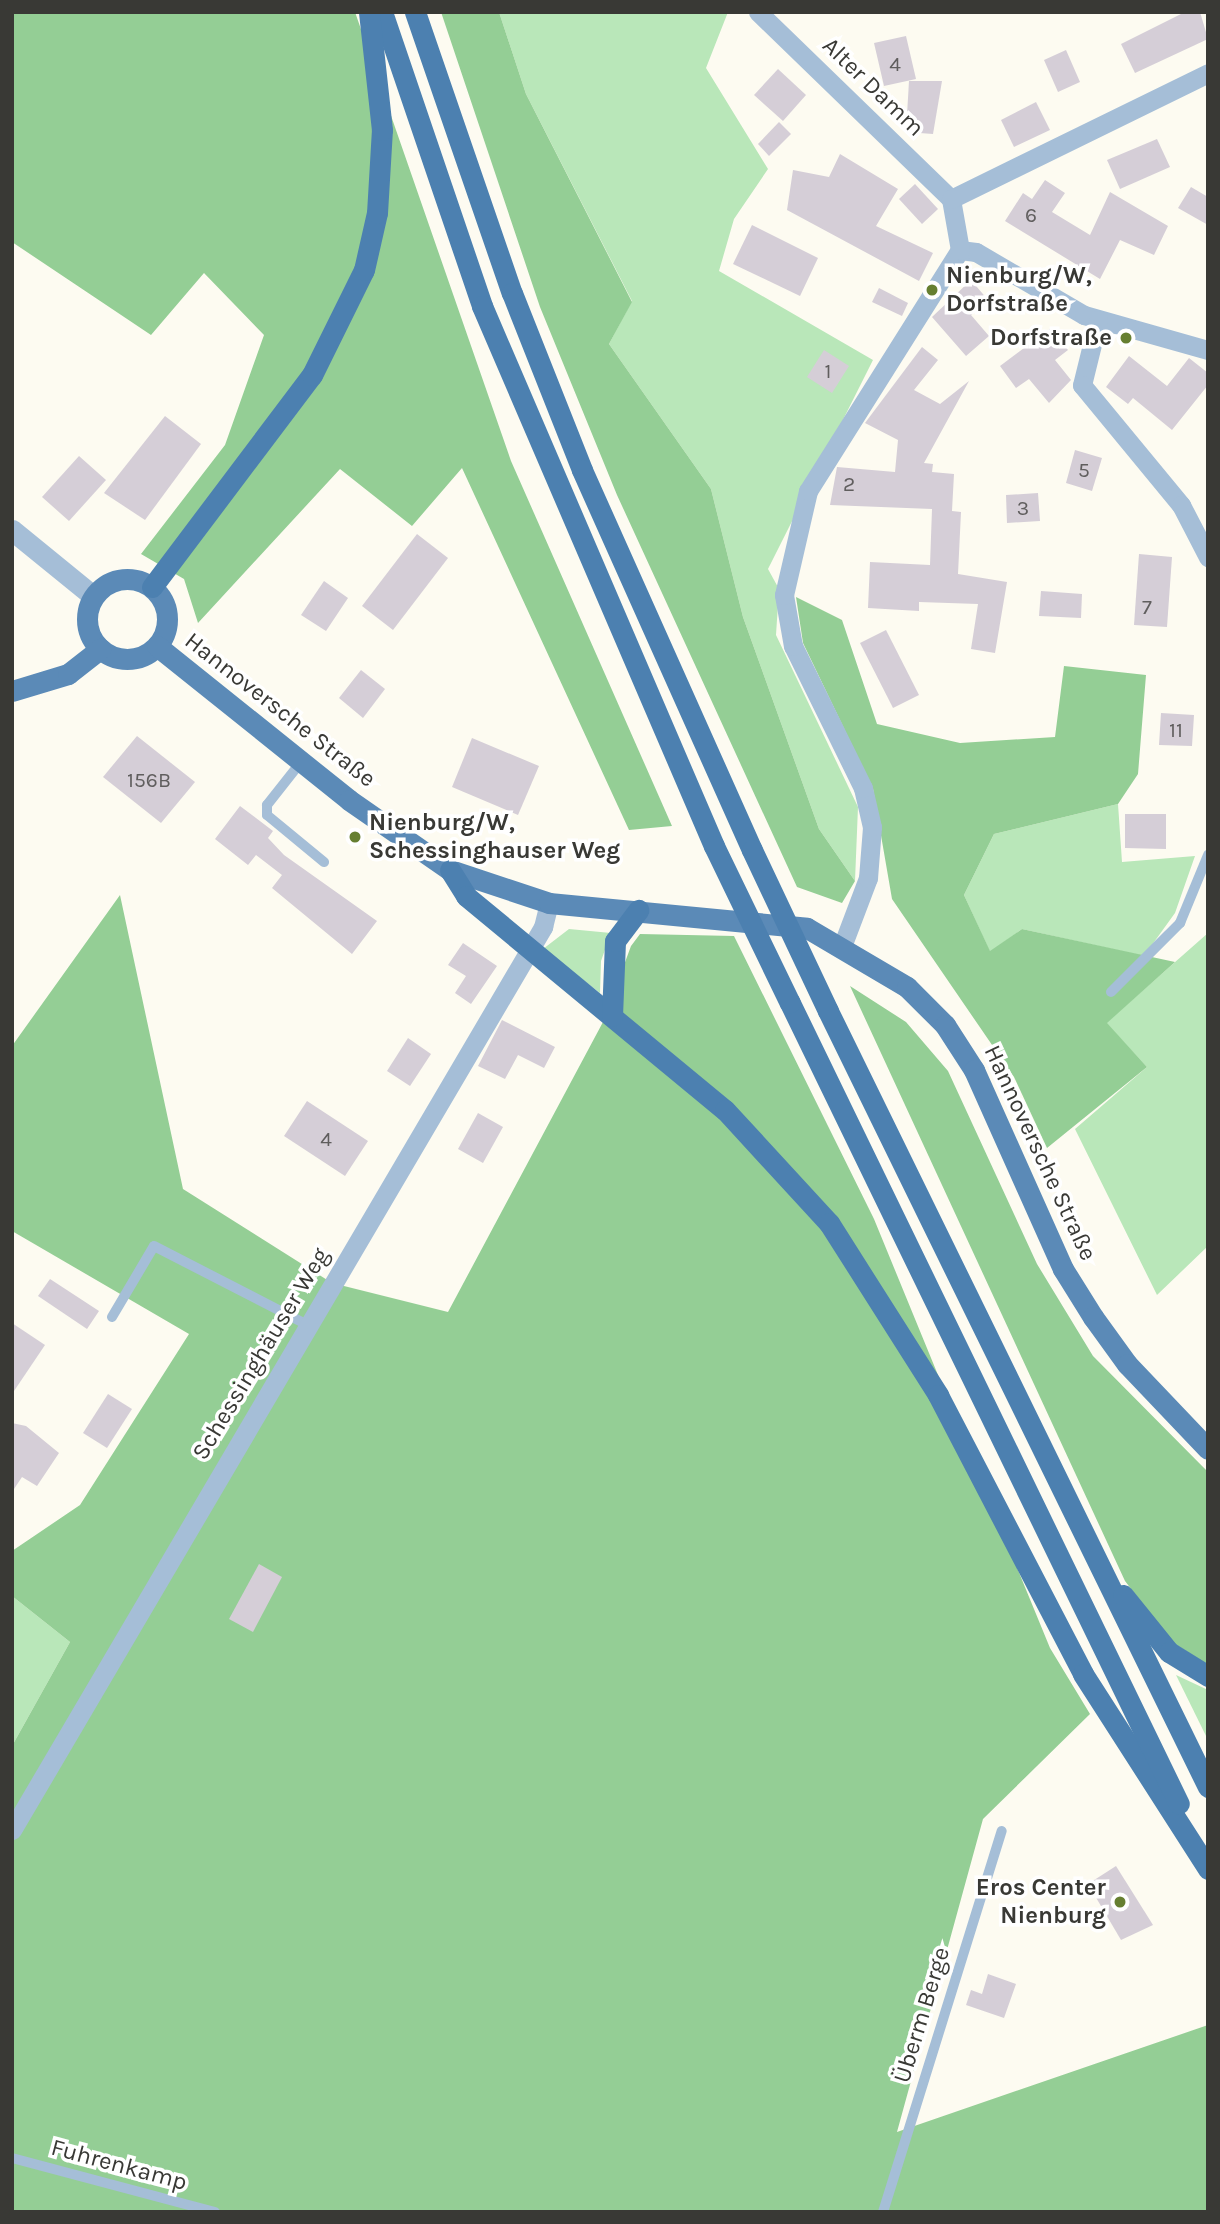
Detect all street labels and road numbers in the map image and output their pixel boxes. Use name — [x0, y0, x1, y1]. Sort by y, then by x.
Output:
street label: Alter Damm — [816, 31, 930, 143]
street label: Hannoversche Straße — [179, 627, 381, 793]
street label: Hannoversche Straße — [977, 1041, 1103, 1265]
street label: Schessinghäuser Weg — [186, 1243, 336, 1465]
street label: Überm Berge — [888, 1944, 956, 2086]
street label: Fuhrenkamp — [48, 2133, 190, 2197]

